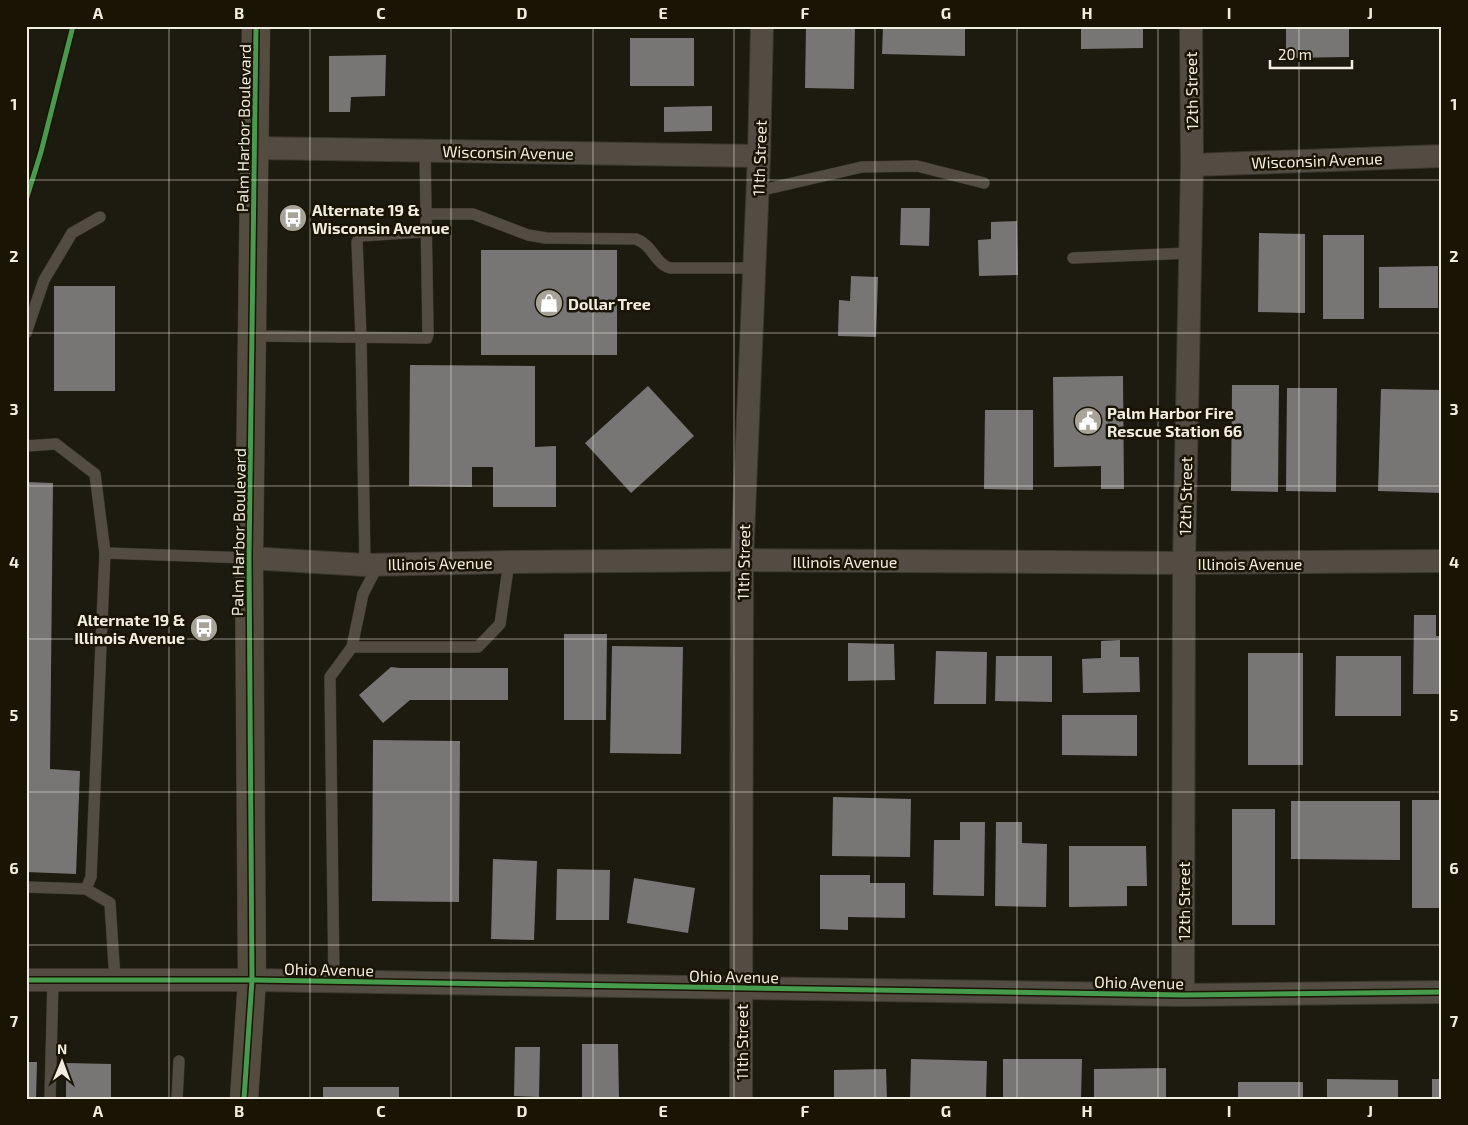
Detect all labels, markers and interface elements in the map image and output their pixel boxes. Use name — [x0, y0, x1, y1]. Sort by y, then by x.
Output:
text: A — [93, 3, 104, 22]
text: B — [234, 3, 244, 22]
text: C — [376, 3, 386, 22]
text: D — [517, 3, 528, 22]
text: E — [658, 3, 668, 22]
text: F — [801, 3, 810, 22]
text: G — [941, 3, 951, 22]
text: H — [1081, 3, 1093, 22]
text: I — [1227, 3, 1231, 22]
text: J — [1367, 3, 1373, 22]
scale bar — [1270, 38, 1353, 70]
street label: Palm Harbor Boulevard — [232, 44, 254, 212]
text: 20 m — [1278, 45, 1312, 63]
street label: 12th Street — [1181, 51, 1201, 131]
text: 1 — [11, 94, 17, 113]
text: 1 — [1451, 94, 1457, 113]
street label: 11th Street — [748, 120, 770, 196]
street label: Wisconsin Avenue — [442, 141, 574, 163]
street label: Wisconsin Avenue — [1251, 148, 1383, 172]
place label: Alternate 19 & Wisconsin Avenue — [312, 200, 449, 237]
bus stop icon: Alternate 19 & Wisconsin Avenue — [278, 203, 308, 233]
text: 2 — [9, 246, 19, 265]
text: 2 — [1449, 246, 1459, 265]
shop icon: Dollar Tree — [534, 288, 564, 318]
place label: Dollar Tree — [568, 294, 651, 313]
text: 3 — [9, 399, 19, 418]
text: 3 — [1449, 399, 1459, 418]
place label: Palm Harbor Fire Rescue Station 66 — [1107, 403, 1242, 440]
public building icon: Palm Harbor Fire Rescue Station 66 — [1073, 406, 1103, 436]
street label: Palm Harbor Boulevard — [227, 448, 249, 616]
street label: 12th Street — [1175, 456, 1195, 536]
street label: 11th Street — [733, 524, 753, 600]
text: 4 — [9, 552, 19, 571]
street label: Illinois Avenue — [793, 552, 897, 571]
text: 4 — [1449, 552, 1459, 571]
street label: Illinois Avenue — [387, 553, 493, 573]
street label: Illinois Avenue — [1198, 554, 1302, 573]
place label: Alternate 19 & Illinois Avenue — [74, 610, 185, 647]
bus stop icon: Alternate 19 & Illinois Avenue — [189, 613, 219, 643]
text: 5 — [10, 705, 19, 724]
text: 5 — [1450, 705, 1459, 724]
text: 6 — [9, 858, 19, 877]
text: 6 — [1449, 858, 1459, 877]
street label: 12th Street — [1174, 862, 1193, 940]
street label: Ohio Avenue — [284, 959, 374, 979]
street label: Ohio Avenue — [689, 966, 779, 986]
street label: Ohio Avenue — [1094, 972, 1184, 992]
street label: 11th Street — [732, 1004, 751, 1080]
text: 7 — [10, 1011, 19, 1030]
text: 7 — [1450, 1011, 1459, 1030]
north arrow — [38, 1038, 88, 1088]
text: N — [57, 1040, 67, 1057]
text: A — [93, 1101, 104, 1120]
text: B — [234, 1101, 244, 1120]
text: C — [376, 1101, 386, 1120]
text: D — [517, 1101, 528, 1120]
text: E — [658, 1101, 668, 1120]
text: F — [801, 1101, 810, 1120]
text: G — [941, 1101, 951, 1120]
text: H — [1081, 1101, 1093, 1120]
text: I — [1227, 1101, 1231, 1120]
text: J — [1367, 1101, 1373, 1120]

